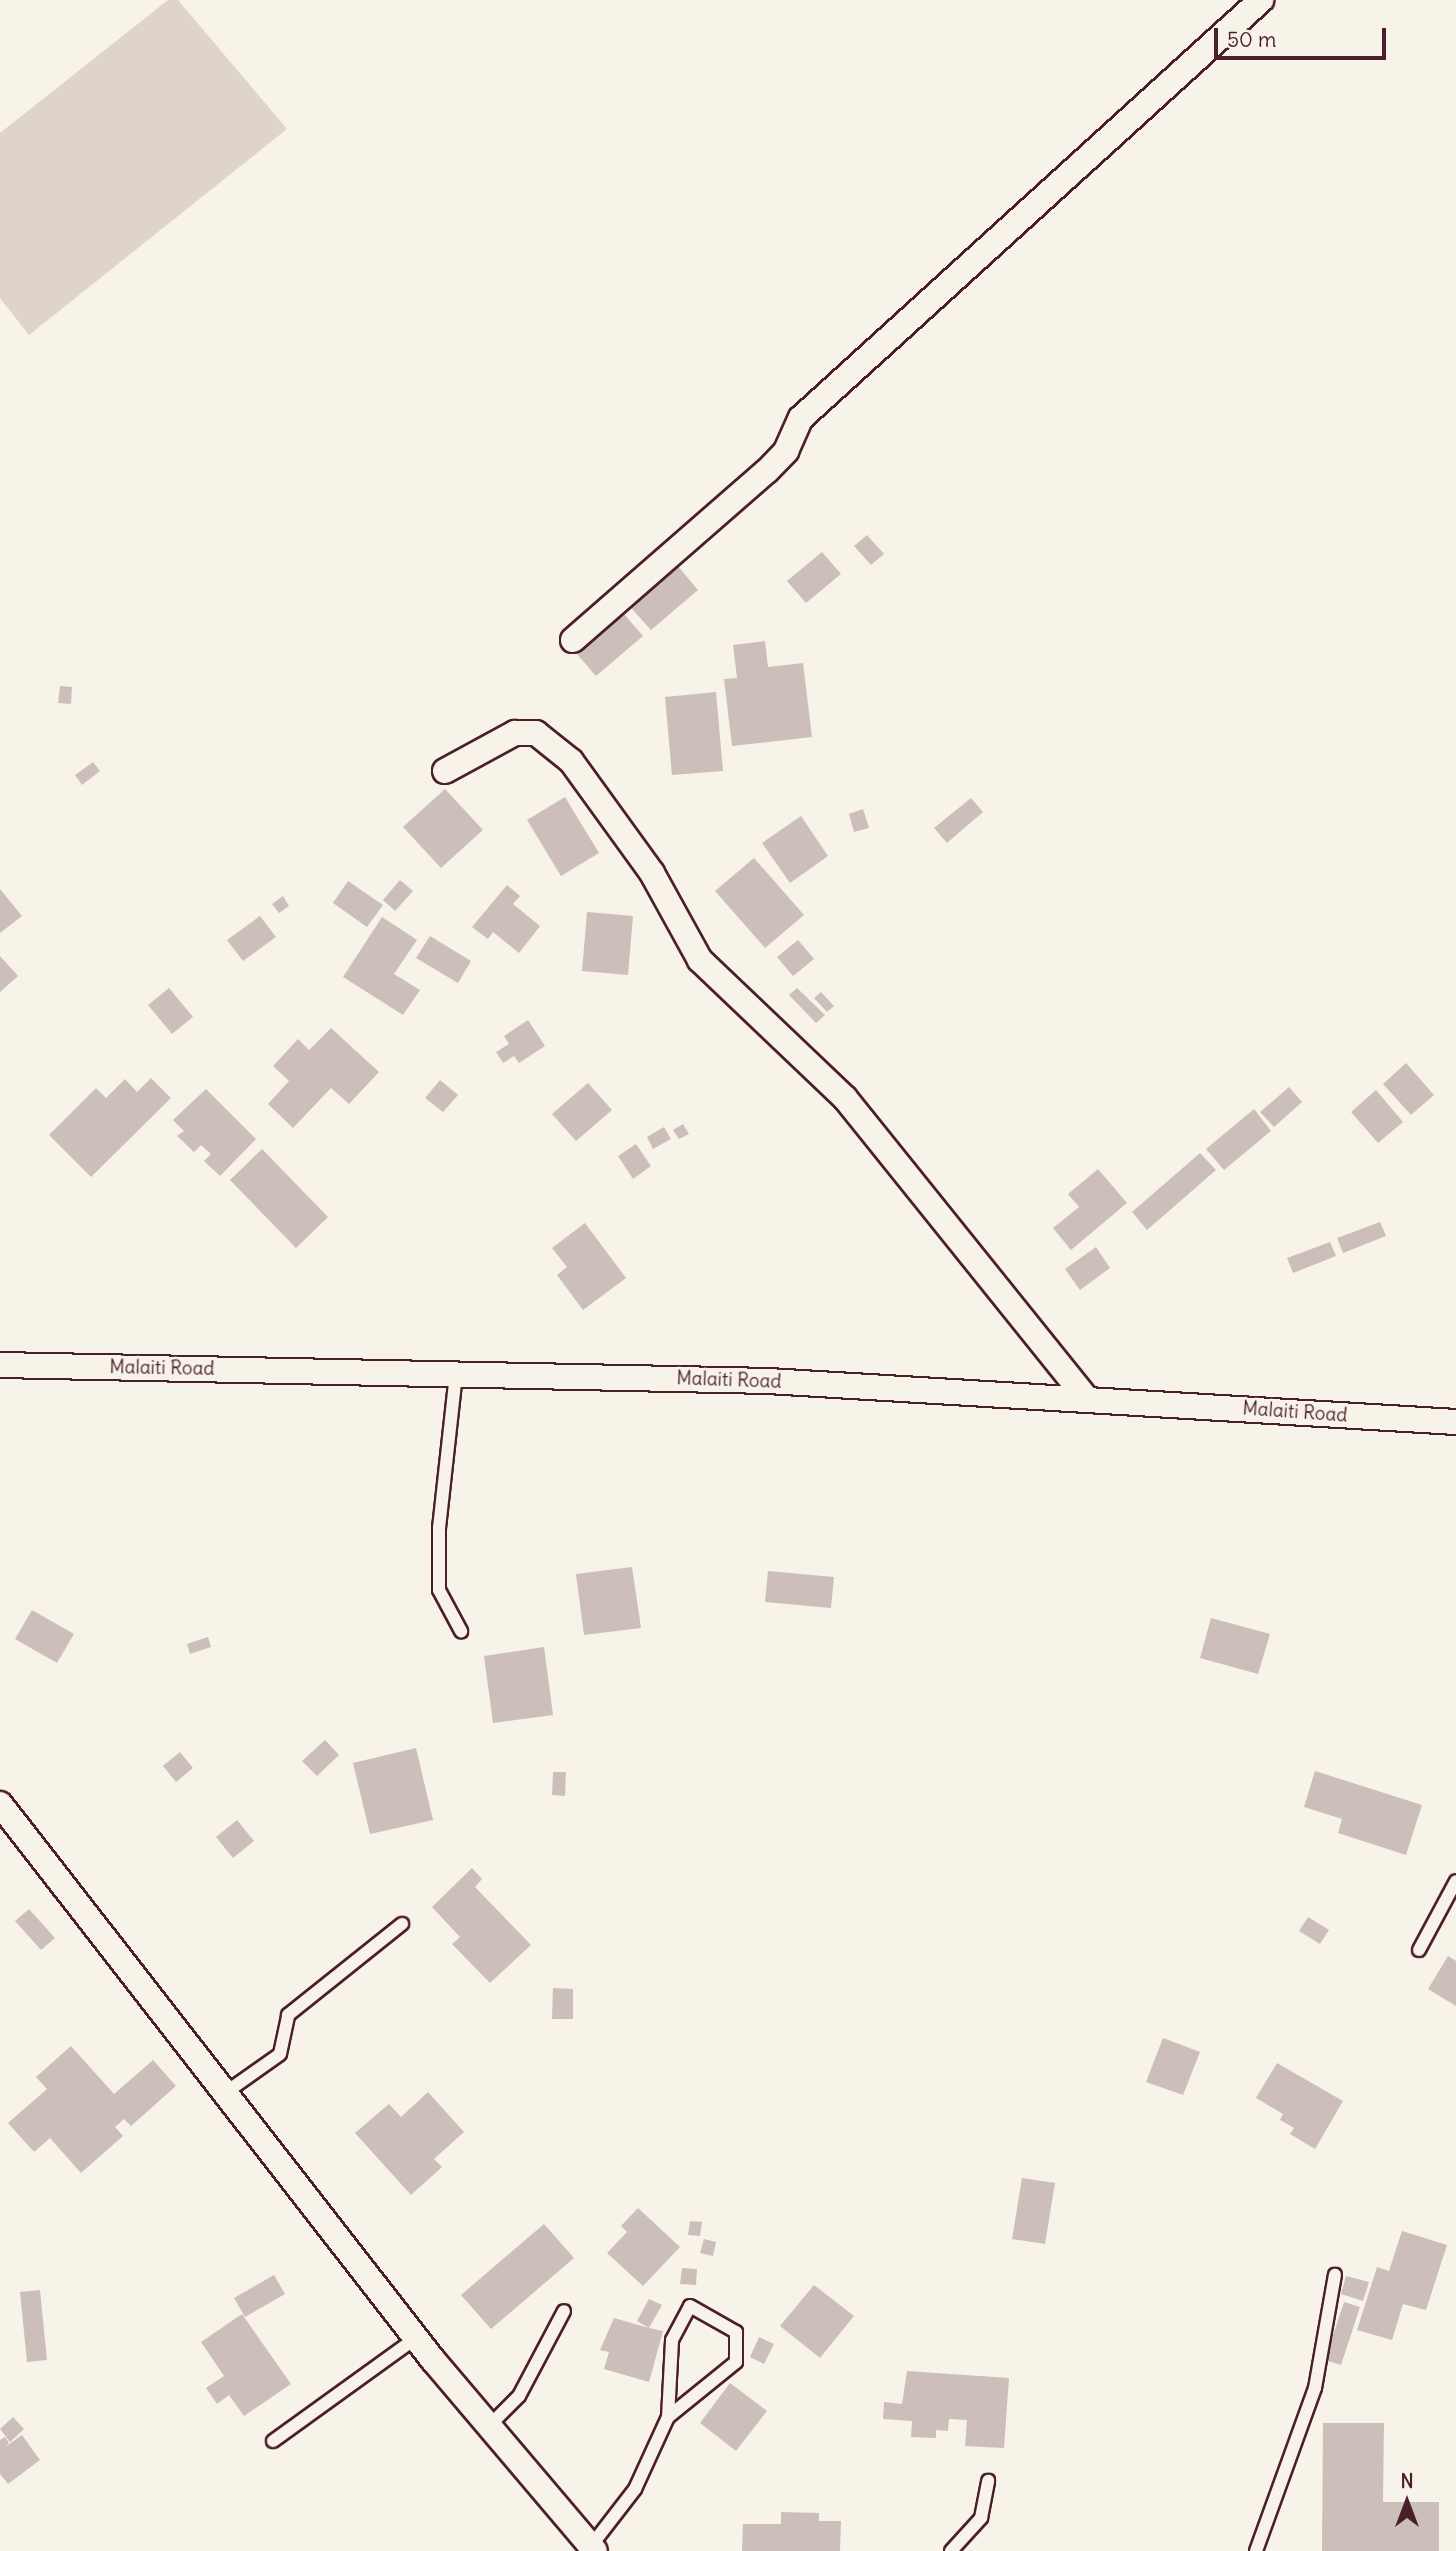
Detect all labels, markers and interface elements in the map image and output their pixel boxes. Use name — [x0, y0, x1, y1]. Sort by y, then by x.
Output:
scale bar — [1218, 14, 1390, 58]
text: 50 m — [1227, 26, 1276, 53]
street label: Malaiti Road — [109, 1356, 215, 1380]
street label: Malaiti Road — [676, 1367, 782, 1393]
street label: Malaiti Road — [1242, 1397, 1348, 1427]
north arrow — [1372, 2467, 1442, 2537]
text: N — [1400, 2469, 1414, 2493]

